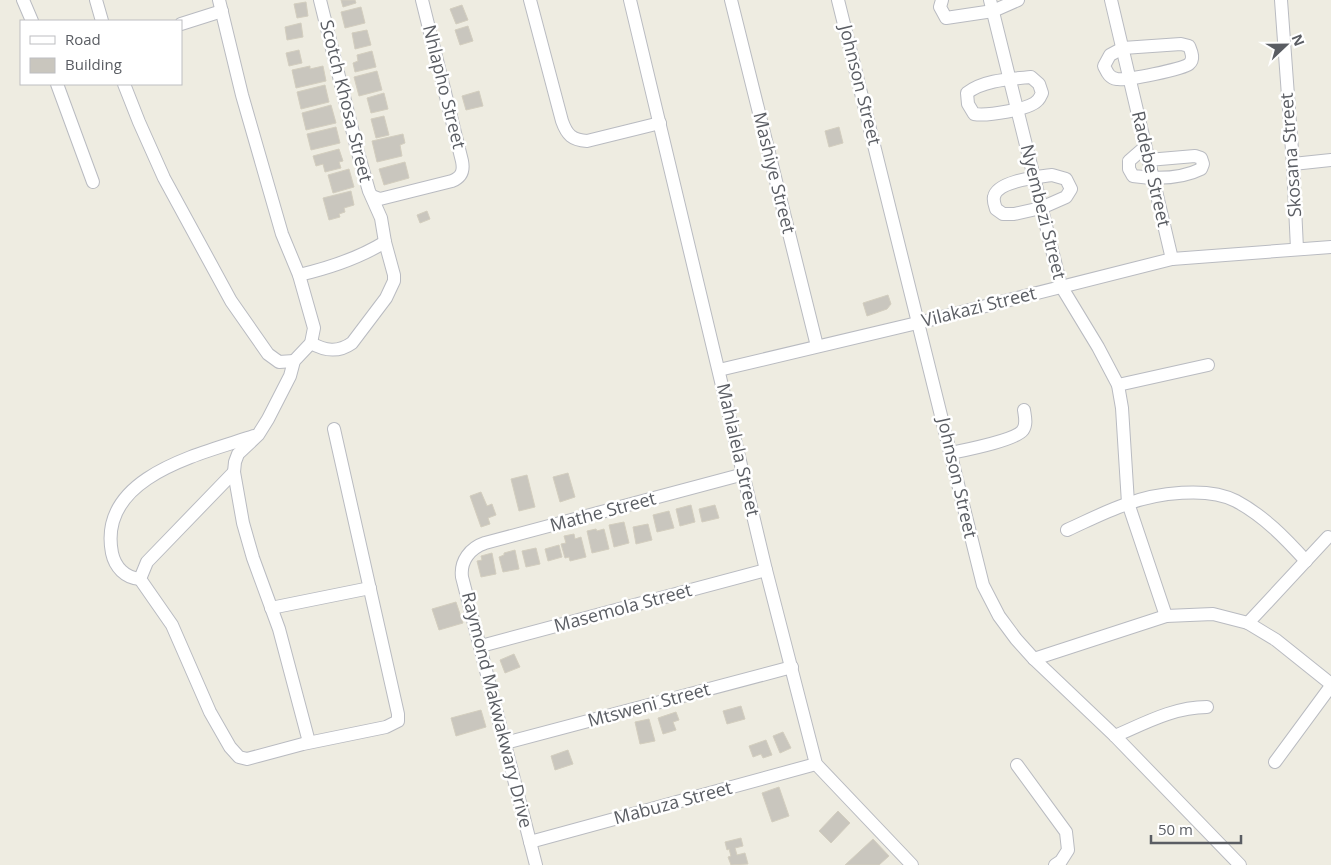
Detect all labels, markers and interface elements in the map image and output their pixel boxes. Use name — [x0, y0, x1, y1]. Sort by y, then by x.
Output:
street label: Scotch Khosa Street — [315, 17, 379, 184]
legend — [20, 20, 182, 85]
street label: Johnson Street — [834, 20, 888, 147]
north arrow — [1261, 20, 1311, 70]
street label: Nhlapho Street — [418, 22, 472, 151]
text: Road — [65, 29, 101, 49]
text: N — [1288, 31, 1309, 49]
text: Building — [65, 54, 122, 74]
street label: Skosana Street — [1274, 92, 1306, 218]
street label: Radebe Street — [1127, 108, 1177, 229]
street label: Mashiye Street — [748, 109, 802, 236]
street label: Nyembezi Street — [1016, 142, 1072, 282]
street label: Vilakazi Street — [919, 280, 1039, 332]
street label: Mahlalela Street — [712, 381, 766, 519]
street label: Johnson Street — [932, 413, 984, 540]
street label: Mathe Street — [547, 485, 658, 537]
street label: Masemola Street — [551, 577, 694, 637]
street label: Raymond Makwakwary Drive — [457, 589, 539, 830]
street label: Mtsweni Street — [585, 676, 713, 732]
street label: Mabuza Street — [611, 775, 735, 829]
scale bar — [1151, 812, 1241, 844]
text: 50 m — [1158, 819, 1193, 839]

